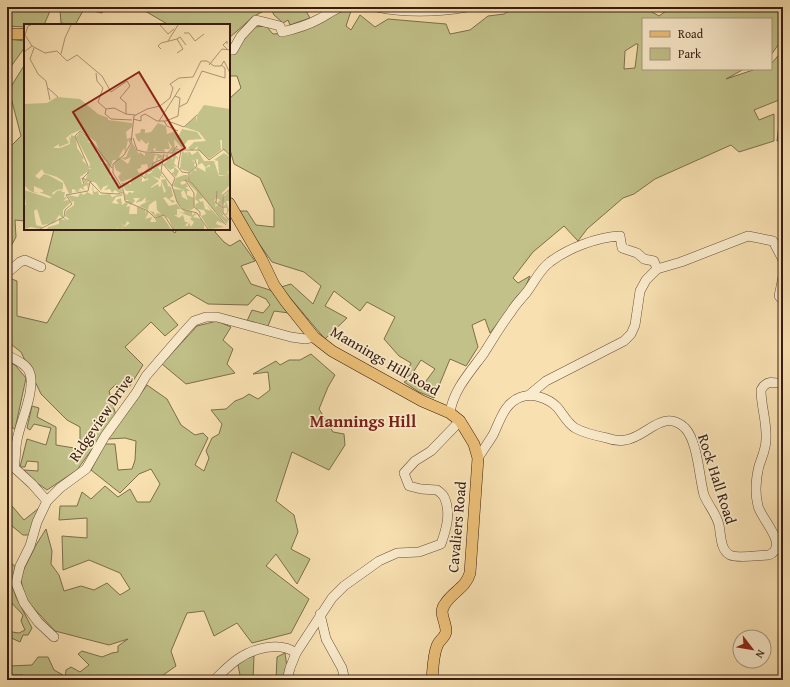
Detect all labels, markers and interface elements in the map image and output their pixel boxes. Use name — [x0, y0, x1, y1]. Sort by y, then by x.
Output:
legend — [642, 18, 772, 70]
inset map — [24, 24, 230, 230]
text: Road — [678, 25, 704, 42]
text: Park — [678, 45, 702, 62]
street label: Mannings Hill Road — [327, 321, 444, 400]
street label: Ridgeview Drive — [63, 370, 138, 466]
district label: Mannings Hill — [310, 408, 416, 433]
street label: Rock Hall Road — [693, 431, 742, 527]
street label: Cavaliers Road — [442, 480, 471, 573]
north arrow — [732, 629, 772, 669]
text: N — [751, 647, 769, 662]

